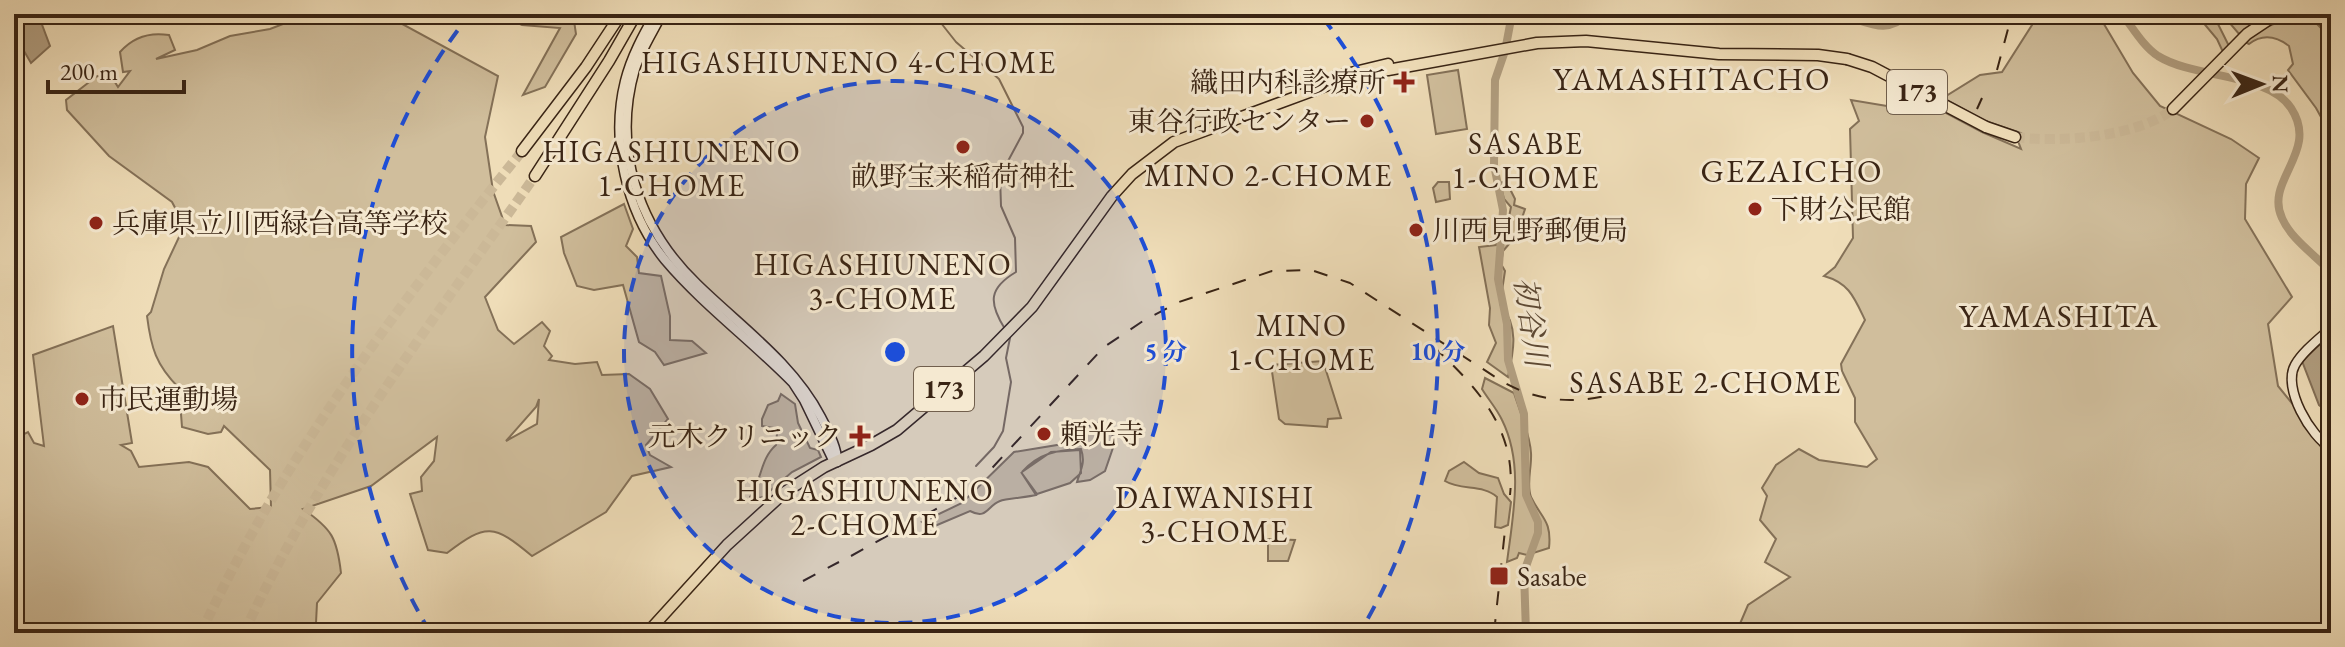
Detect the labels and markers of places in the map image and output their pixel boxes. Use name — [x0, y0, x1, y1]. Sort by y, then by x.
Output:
place label: 織田内科診療所 — [1190, 64, 1386, 100]
marker: 織田内科診療所 — [1393, 71, 1415, 93]
place label: 東谷行政センター — [1128, 103, 1351, 139]
marker: 東谷行政センター — [1358, 112, 1376, 130]
marker: 畝野宝来稲荷神社 — [954, 138, 972, 156]
place label: 畝野宝来稲荷神社 — [851, 158, 1075, 194]
place label: 下財公民館 — [1771, 191, 1911, 227]
marker: 下財公民館 — [1746, 200, 1764, 218]
place label: 兵庫県立川西緑台高等学校 — [112, 205, 448, 241]
place label: 川西見野郵便局 — [1432, 212, 1628, 248]
marker: 兵庫県立川西緑台高等学校 — [87, 214, 105, 232]
marker: 川西見野郵便局 — [1407, 221, 1425, 239]
centre of rings — [881, 338, 909, 366]
place label: 市民運動場 — [98, 381, 238, 417]
marker: 市民運動場 — [73, 390, 91, 408]
place label: 頼光寺 — [1060, 416, 1144, 452]
place label: 元木クリニック — [648, 418, 842, 454]
marker: 元木クリニック — [849, 425, 871, 447]
marker: 頼光寺 — [1035, 425, 1053, 443]
place label: Sasabe — [1517, 558, 1587, 594]
marker: Sasabe — [1488, 565, 1510, 587]

